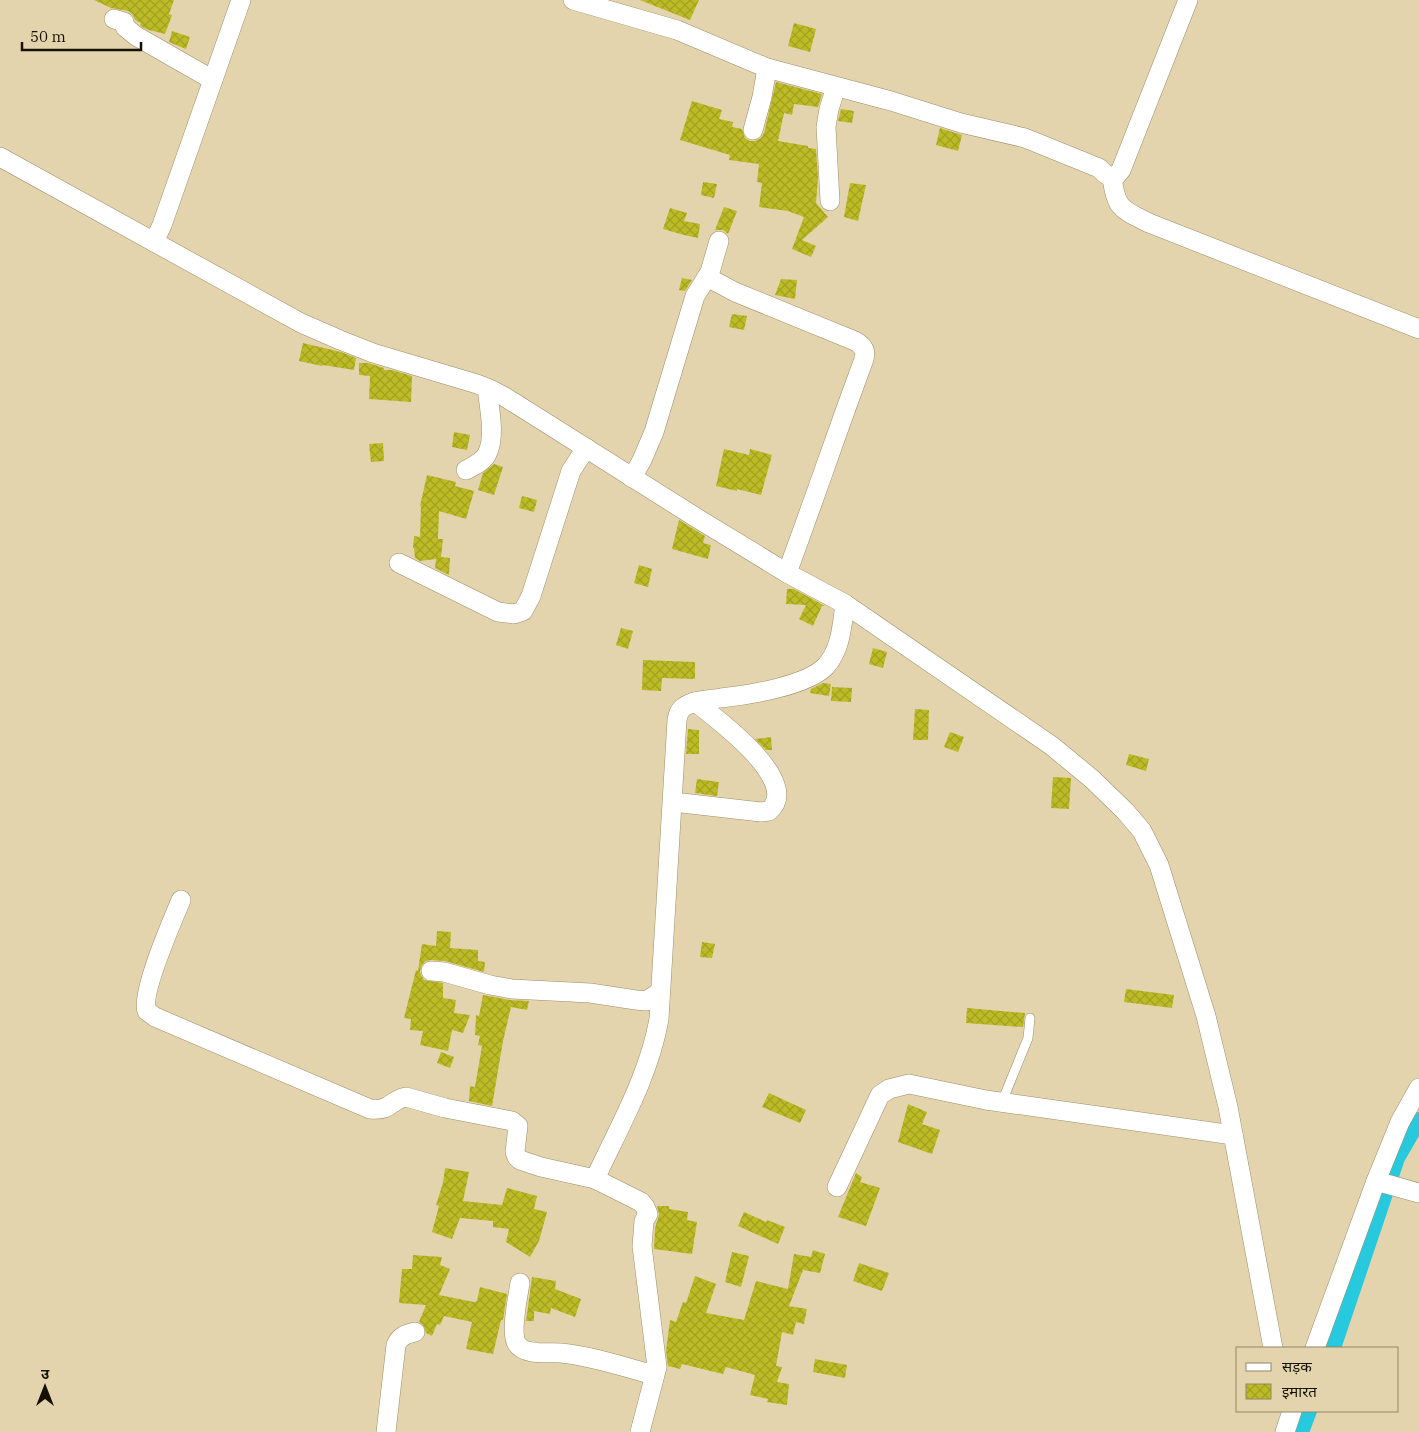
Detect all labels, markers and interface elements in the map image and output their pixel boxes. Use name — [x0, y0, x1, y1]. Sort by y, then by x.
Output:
scale bar — [22, 20, 141, 52]
text: 50 m — [30, 27, 66, 46]
legend — [1236, 1347, 1399, 1412]
text: सड़क — [1282, 1357, 1312, 1376]
north arrow — [20, 1362, 70, 1412]
text: उ — [41, 1365, 50, 1383]
text: इमारत — [1282, 1382, 1317, 1401]

